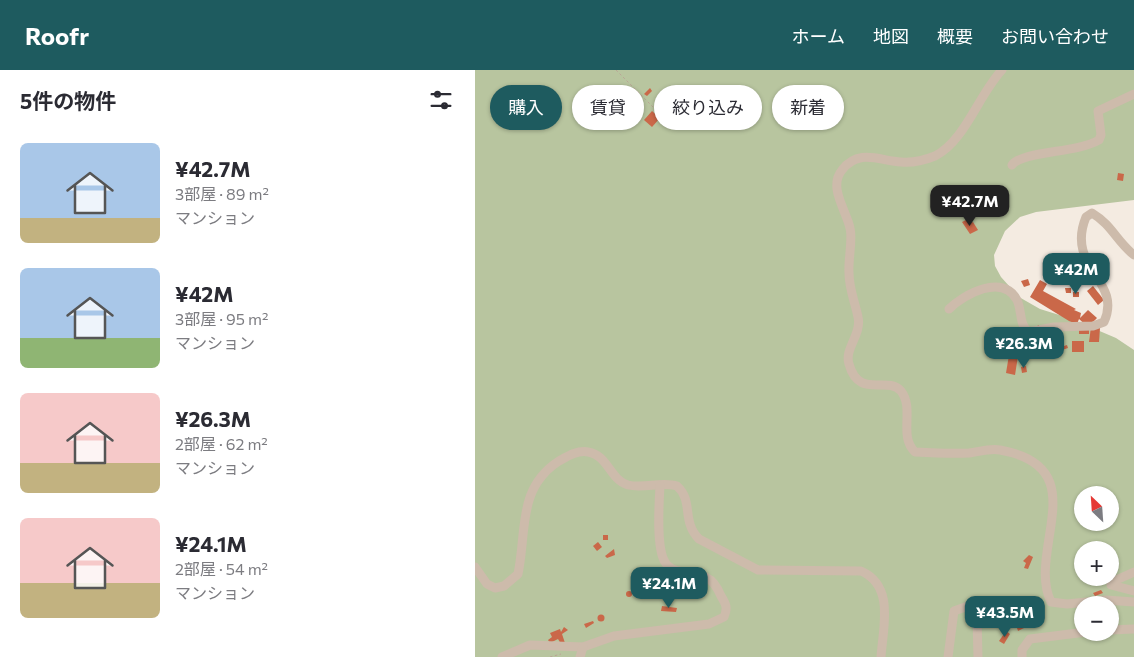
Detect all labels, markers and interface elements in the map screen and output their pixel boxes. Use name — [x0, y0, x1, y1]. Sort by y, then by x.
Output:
text: Roofr — [25, 21, 89, 50]
text: ホーム — [792, 25, 845, 47]
text: 地図 — [873, 25, 909, 47]
text: 概要 — [937, 25, 973, 47]
text: お問い合わせ — [1001, 25, 1109, 47]
chip: 購入 — [490, 85, 562, 130]
chip: 賃貸 — [572, 85, 644, 130]
chip: 絞り込み — [654, 85, 762, 130]
chip: 新着 — [772, 85, 844, 130]
icon: filters — [427, 86, 455, 114]
text: 5件の物件 — [20, 88, 116, 113]
text: ¥42.7M — [175, 156, 250, 181]
icon: home — [60, 163, 120, 223]
text: 3部屋 · 89 m² — [175, 184, 269, 203]
pin: ¥42.7M — [929, 184, 1011, 227]
text: ¥42.7M — [941, 191, 999, 210]
text: マンション — [175, 208, 255, 227]
pin: ¥42M — [1046, 252, 1106, 295]
text: ¥42M — [1054, 259, 1098, 278]
text: ¥42M — [175, 281, 234, 306]
icon: home — [60, 288, 120, 348]
text: 3部屋 · 95 m² — [175, 309, 268, 328]
pin: ¥26.3M — [983, 326, 1065, 369]
text: マンション — [175, 333, 255, 352]
text: ¥26.3M — [995, 333, 1053, 352]
text: ¥26.3M — [175, 406, 251, 431]
icon: home — [60, 413, 120, 473]
text: 2部屋 · 62 m² — [175, 434, 268, 453]
text: マンション — [175, 458, 255, 477]
north arrow — [1074, 486, 1119, 531]
map controls — [1074, 486, 1119, 641]
text: ¥24.1M — [175, 531, 247, 556]
icon: home — [60, 538, 120, 598]
button: + — [1074, 541, 1119, 586]
text: 2部屋 · 54 m² — [175, 559, 268, 578]
pin: ¥24.1M — [628, 566, 710, 609]
text: ¥24.1M — [642, 573, 696, 592]
text: マンション — [175, 583, 255, 602]
pin: ¥43.5M — [964, 596, 1046, 638]
button: − — [1074, 596, 1119, 641]
text: ¥43.5M — [976, 602, 1034, 621]

